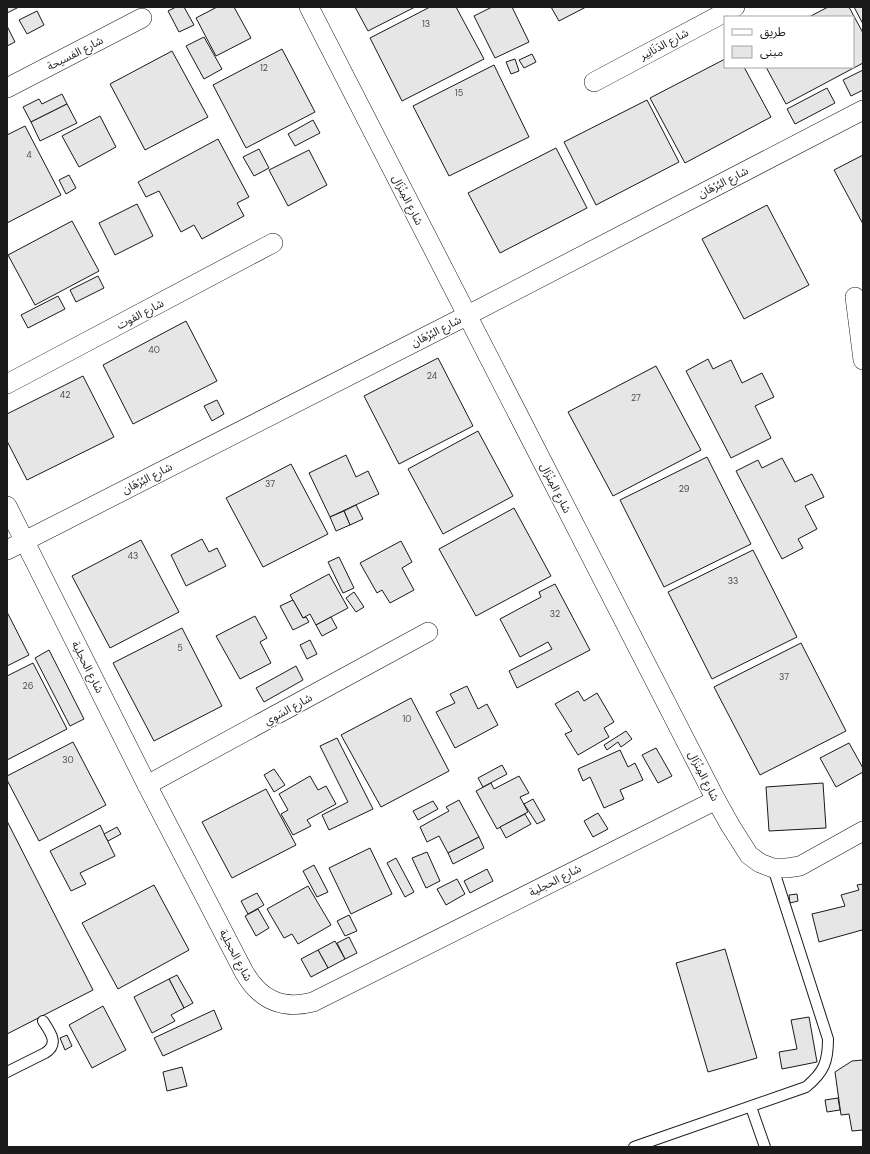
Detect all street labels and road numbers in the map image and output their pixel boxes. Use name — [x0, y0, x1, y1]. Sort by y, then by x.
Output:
street label: شارع الدَنَانِير — [636, 25, 692, 64]
street label: شارع الفسيحة — [45, 33, 106, 74]
street label: شارع البُرْهَان — [696, 163, 751, 202]
street label: شارع المِنْزَال — [389, 173, 427, 228]
street label: شارع القوت — [114, 296, 167, 333]
street label: شارع البُرْهَان — [409, 312, 464, 351]
street label: شارع البُرْهَان — [120, 459, 175, 498]
street label: شارع المِنْزَال — [537, 461, 575, 516]
street label: شارع الحجلية — [68, 639, 107, 696]
street label: شارع السَوِي — [262, 690, 316, 730]
street label: شارع المِنْزَال — [685, 749, 723, 804]
street label: شارع الحجلية — [527, 861, 584, 900]
street label: شارع الحجلية — [216, 927, 256, 984]

